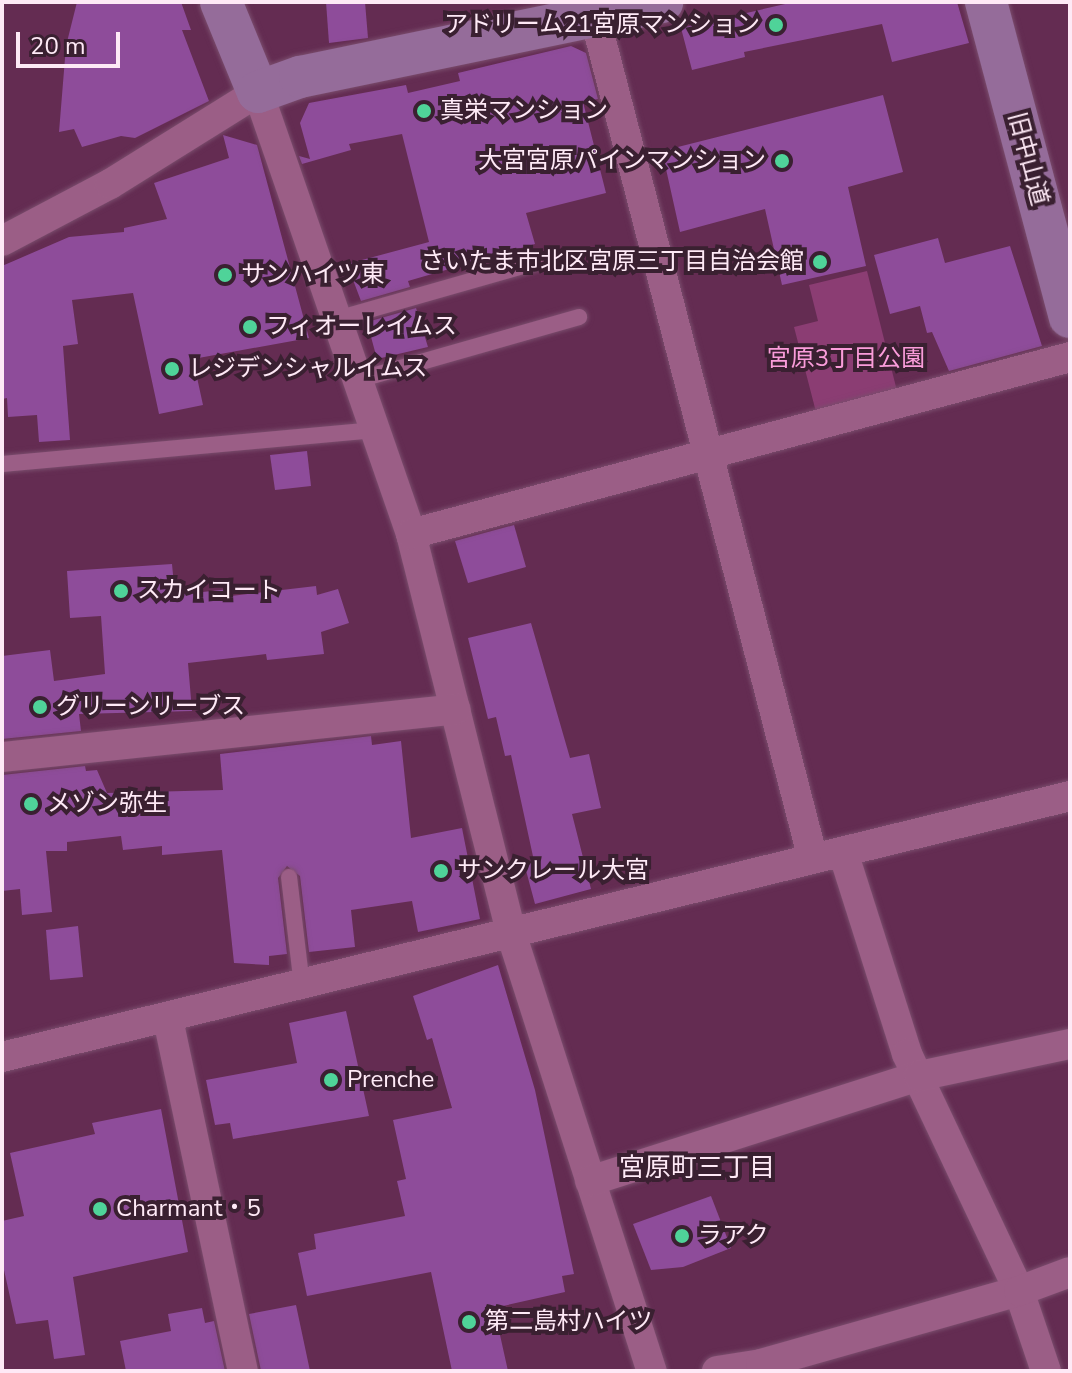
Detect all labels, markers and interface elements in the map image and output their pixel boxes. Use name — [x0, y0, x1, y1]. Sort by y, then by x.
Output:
place label: アドリーム21宮原マンション — [443, 11, 760, 39]
scale bar — [20, 16, 124, 66]
marker: アドリーム21宮原マンション — [767, 16, 785, 34]
text: 20 m — [30, 30, 86, 62]
place label: 真栄マンション — [440, 97, 608, 125]
marker: 真栄マンション — [415, 102, 433, 120]
street label: 旧中山道 — [1002, 109, 1054, 209]
place label: 大宮宮原パインマンション — [478, 147, 766, 175]
marker: 大宮宮原パインマンション — [773, 152, 791, 170]
place label: さいたま市北区宮原三丁目自治会館 — [420, 248, 804, 276]
marker: さいたま市北区宮原三丁目自治会館 — [811, 253, 829, 271]
place label: サンハイツ東 — [241, 261, 385, 289]
marker: サンハイツ東 — [216, 266, 234, 284]
place label: フィオーレイムス — [266, 313, 458, 341]
marker: フィオーレイムス — [241, 318, 259, 336]
park label: 宮原3丁目公園 — [767, 345, 925, 373]
place label: レジデンシャルイムス — [188, 355, 428, 383]
marker: レジデンシャルイムス — [163, 360, 181, 378]
place label: スカイコート — [137, 577, 281, 605]
marker: スカイコート — [112, 582, 130, 600]
place label: グリーンリーブス — [56, 693, 248, 721]
marker: グリーンリーブス — [31, 698, 49, 716]
place label: メゾン弥生 — [47, 790, 167, 818]
marker: メゾン弥生 — [22, 795, 40, 813]
place label: サンクレール大宮 — [457, 857, 649, 885]
marker: サンクレール大宮 — [432, 862, 450, 880]
place label: Prenche — [347, 1066, 434, 1094]
marker: Prenche — [322, 1071, 340, 1089]
district label: 宮原町三丁目 — [619, 1152, 775, 1184]
place label: Charmant・5 — [116, 1195, 261, 1223]
marker: Charmant・5 — [91, 1200, 109, 1218]
place label: ラアク — [698, 1222, 770, 1250]
marker: ラアク — [673, 1227, 691, 1245]
place label: 第二島村ハイツ — [485, 1308, 653, 1336]
marker: 第二島村ハイツ — [460, 1313, 478, 1331]

